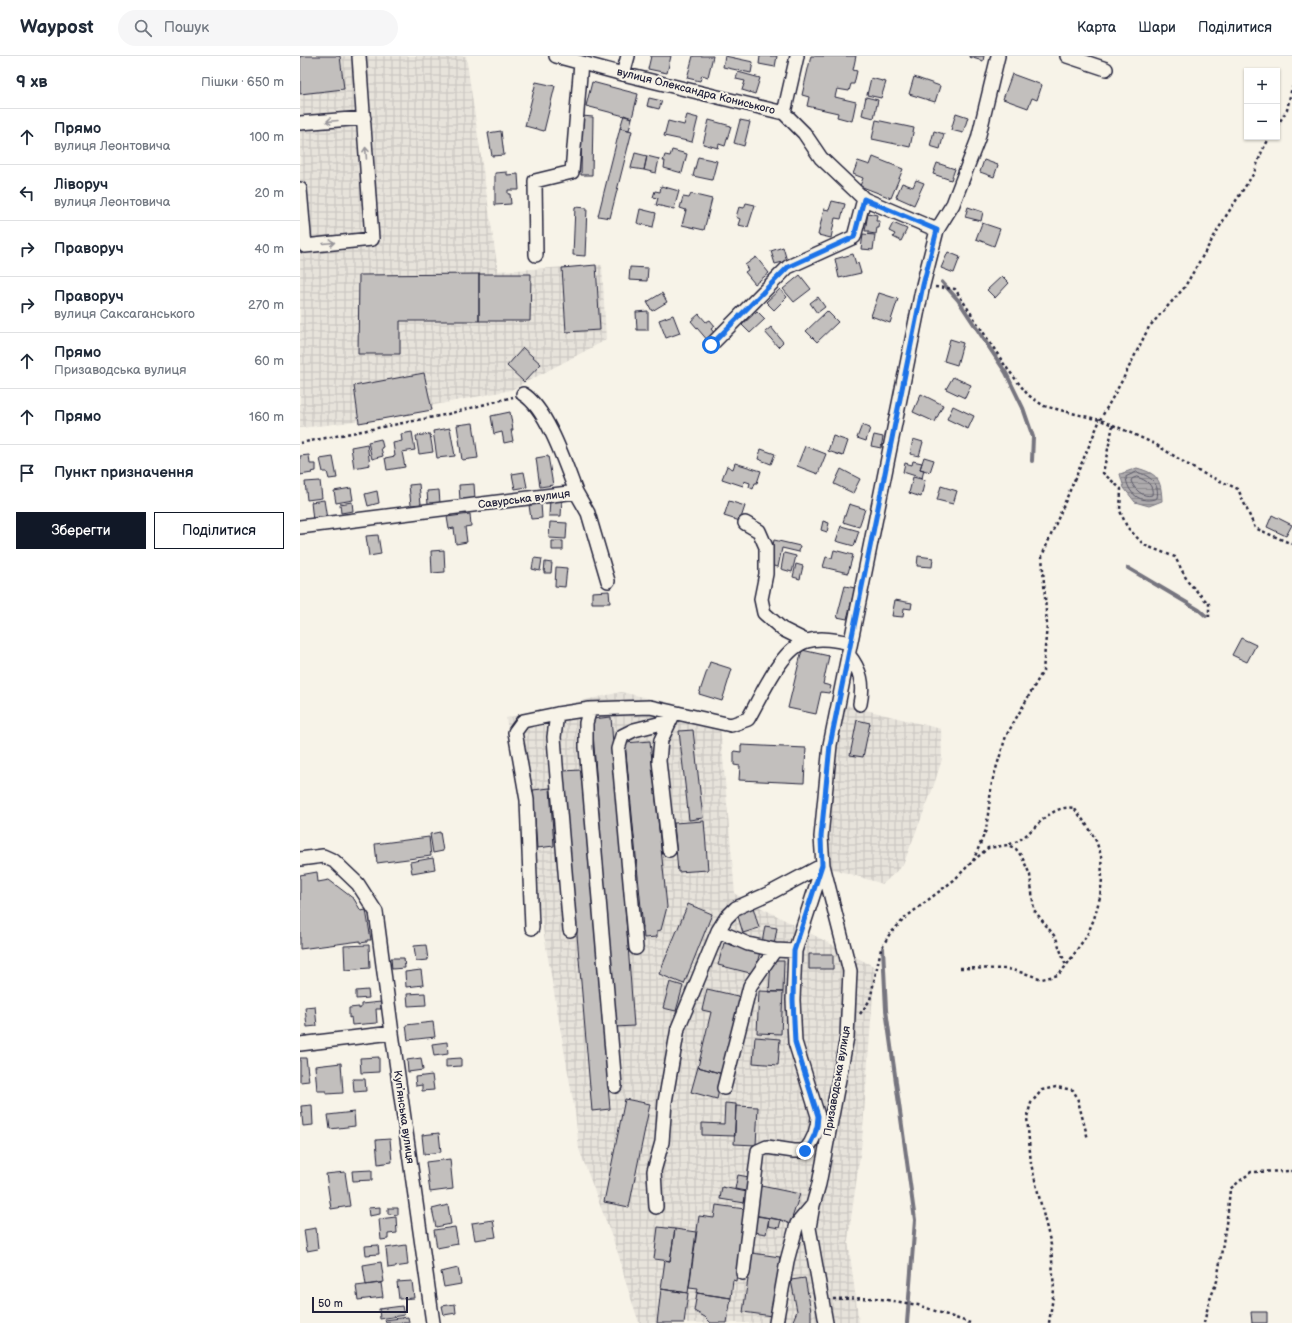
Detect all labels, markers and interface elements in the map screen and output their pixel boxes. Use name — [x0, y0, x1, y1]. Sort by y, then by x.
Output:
search box — [118, 10, 398, 46]
text: Waypost — [20, 16, 94, 39]
icon: search — [132, 17, 154, 39]
text: Пошук — [164, 18, 209, 37]
text: Карта — [1077, 19, 1116, 36]
text: Шари — [1138, 19, 1176, 36]
text: Поділитися — [1198, 19, 1272, 36]
street label: вулиця Олександра Кониського — [616, 65, 777, 117]
map controls — [1244, 68, 1280, 140]
button: + — [1244, 68, 1280, 104]
text: 9 хв — [16, 72, 48, 92]
text: Пішки · 650 m — [201, 74, 284, 90]
button: − — [1244, 104, 1280, 140]
one-way arrow — [326, 117, 339, 124]
text: Прямо — [54, 119, 101, 138]
icon: ahead — [16, 126, 38, 148]
text: 100 m — [249, 129, 284, 145]
text: вулиця Леонтовича — [54, 138, 171, 154]
one-way arrow — [362, 146, 370, 159]
text: Ліворуч — [54, 175, 108, 194]
icon: left — [16, 182, 38, 204]
text: 20 m — [254, 185, 284, 201]
text: вулиця Леонтовича — [54, 194, 171, 210]
icon: right — [16, 238, 38, 260]
text: Праворуч — [54, 239, 124, 258]
one-way arrow — [322, 240, 335, 247]
text: 40 m — [254, 241, 284, 257]
text: Праворуч — [54, 287, 124, 306]
icon: right — [16, 294, 38, 316]
text: 270 m — [248, 297, 284, 313]
text: вулиця Саксаганського — [54, 306, 195, 322]
route start — [702, 336, 720, 354]
text: Прямо — [54, 343, 101, 362]
icon: ahead — [16, 350, 38, 372]
text: 60 m — [254, 353, 284, 369]
text: Призаводська вулиця — [54, 362, 186, 378]
icon: ahead — [16, 406, 38, 428]
text: Прямо — [54, 407, 101, 426]
text: 160 m — [249, 409, 284, 425]
icon: arrive — [16, 462, 38, 484]
text: Пункт призначення — [54, 463, 194, 482]
street label: Савурська вулиця — [477, 487, 571, 511]
button: Зберегти — [16, 512, 146, 549]
button: Поділитися — [154, 512, 284, 549]
street label: Призаводська вулиця — [821, 1025, 853, 1137]
street label: Купʼянська вулиця — [391, 1069, 417, 1165]
route end — [796, 1142, 814, 1160]
scale bar — [312, 1295, 408, 1314]
text: 50 m — [318, 1297, 343, 1310]

